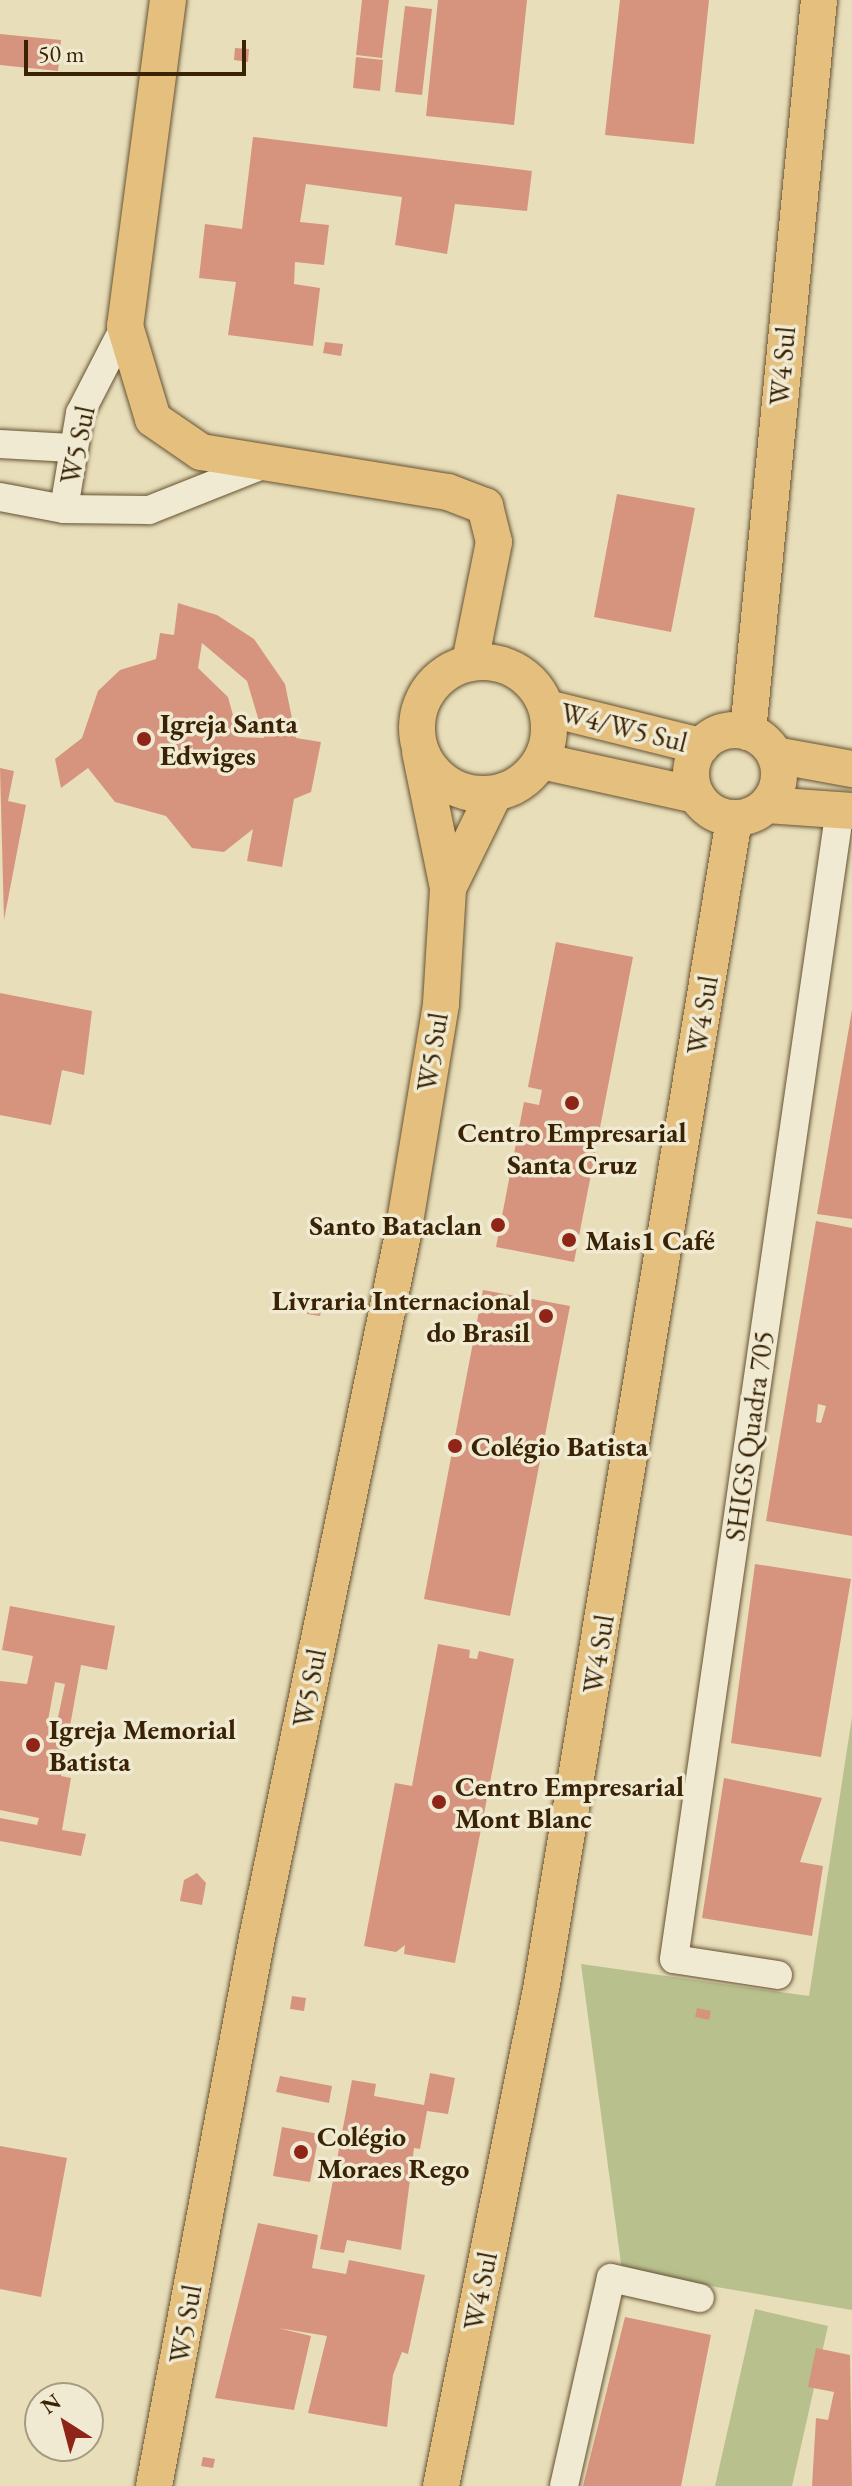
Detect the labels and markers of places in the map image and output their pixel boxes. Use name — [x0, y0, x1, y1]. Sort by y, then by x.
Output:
place label: Igreja Santa Edwiges — [160, 706, 298, 772]
marker: Igreja Santa Edwiges — [135, 730, 153, 748]
marker: Centro Empresarial Santa Cruz — [563, 1094, 581, 1112]
place label: Centro Empresarial Santa Cruz — [458, 1115, 686, 1181]
place label: Santo Bataclan — [309, 1208, 482, 1242]
marker: Santo Bataclan — [489, 1216, 507, 1234]
place label: Mais1 Café — [585, 1223, 715, 1257]
marker: Mais1 Café — [560, 1231, 578, 1249]
place label: Livraria Internacional do Brasil — [272, 1283, 530, 1349]
marker: Livraria Internacional do Brasil — [537, 1307, 555, 1325]
place label: Colégio Batista — [471, 1429, 648, 1463]
marker: Colégio Batista — [446, 1437, 464, 1455]
place label: Igreja Memorial Batista — [49, 1712, 236, 1778]
marker: Igreja Memorial Batista — [24, 1736, 42, 1754]
place label: Centro Empresarial Mont Blanc — [455, 1769, 684, 1835]
marker: Centro Empresarial Mont Blanc — [430, 1793, 448, 1811]
place label: Colégio Moraes Rego — [317, 2119, 469, 2185]
marker: Colégio Moraes Rego — [292, 2143, 310, 2161]

